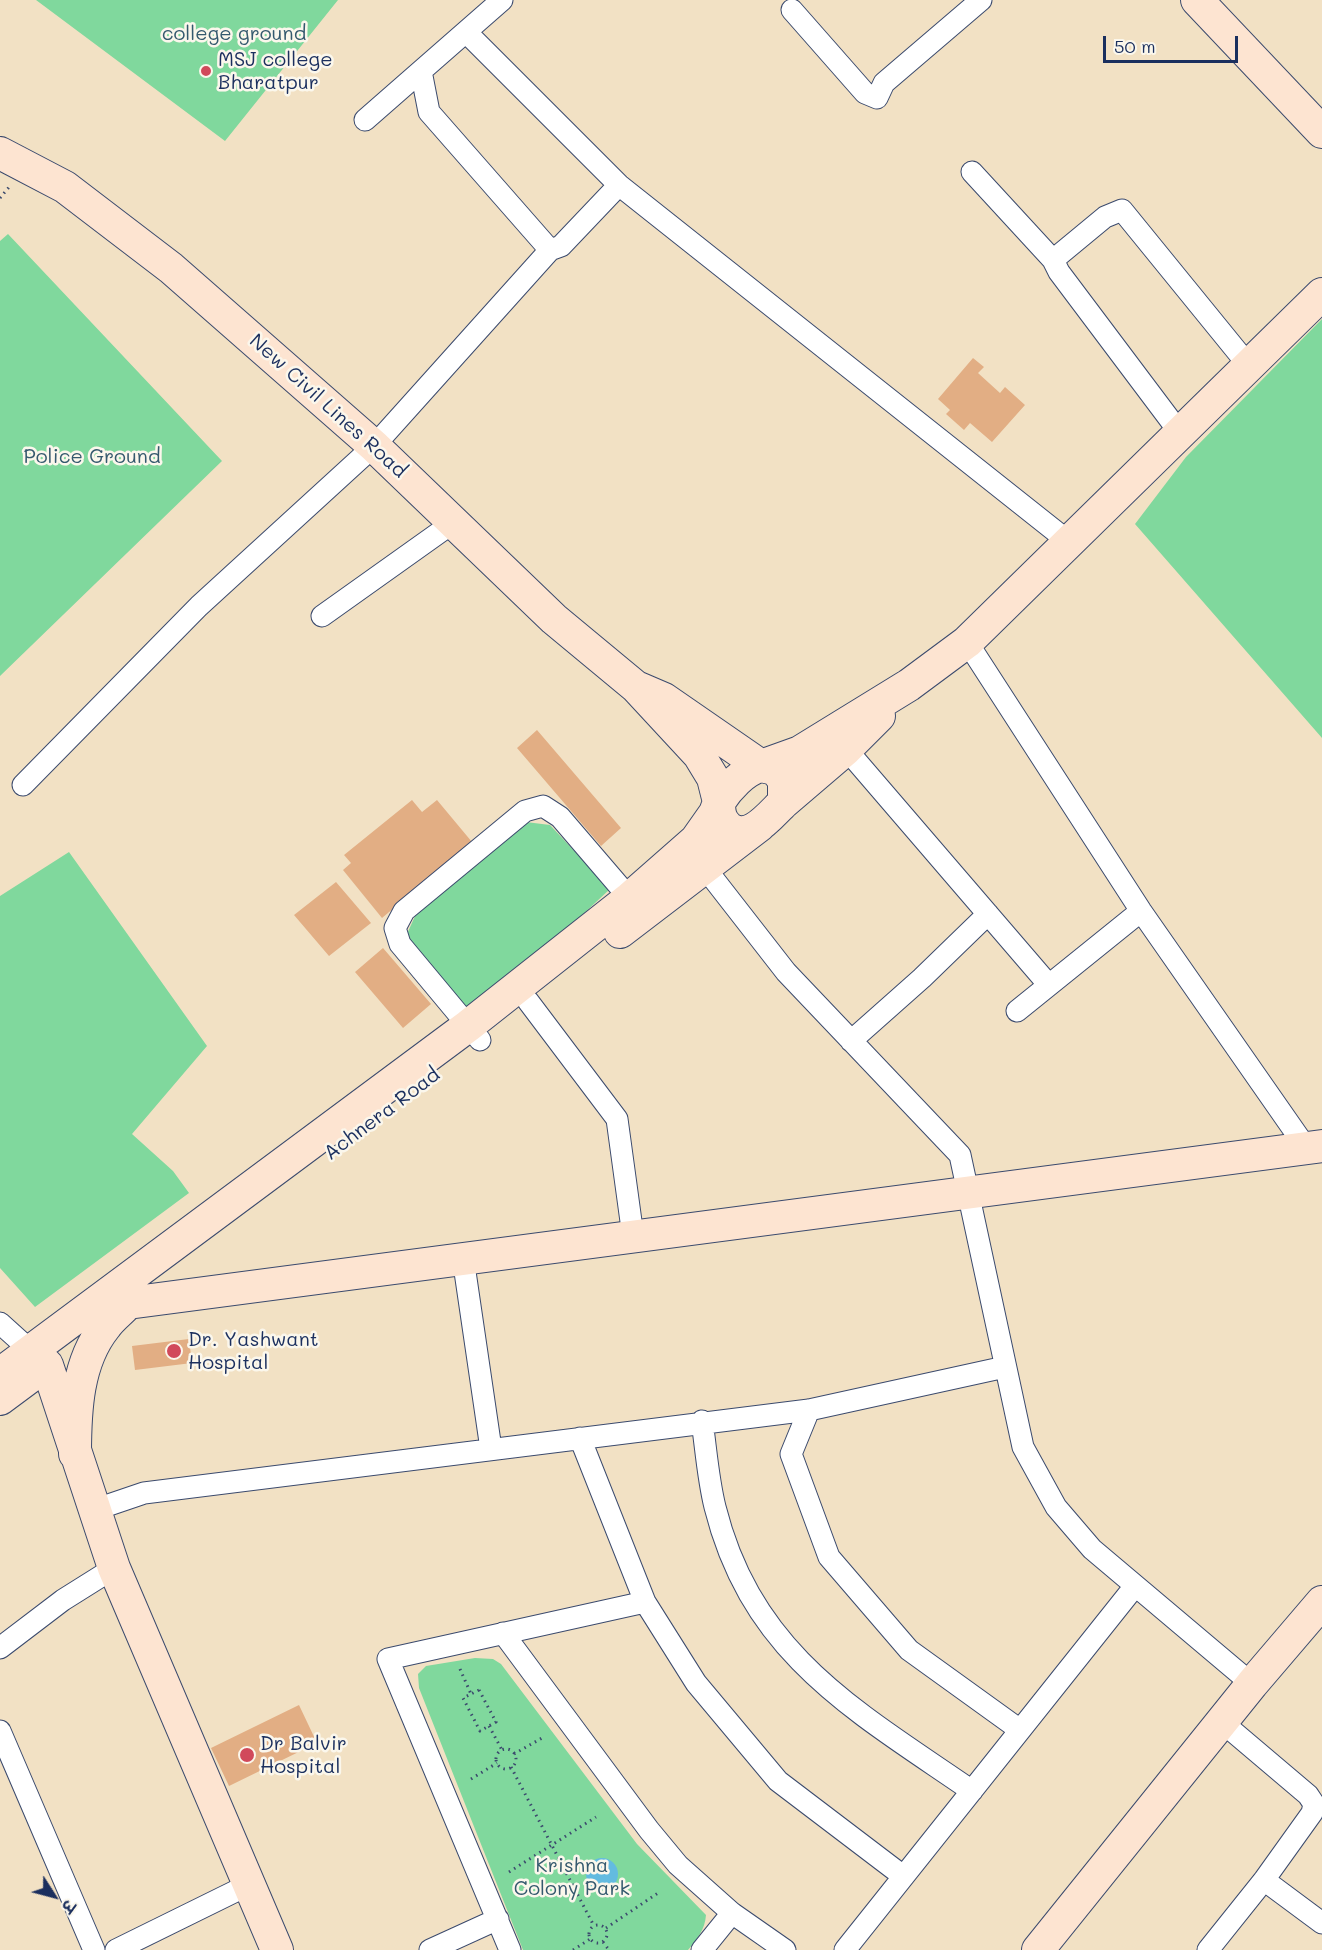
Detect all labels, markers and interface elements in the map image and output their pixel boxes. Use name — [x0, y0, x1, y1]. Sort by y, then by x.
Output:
park label: college ground — [162, 22, 306, 46]
scale bar — [1106, 24, 1241, 62]
text: 50 m — [1114, 34, 1156, 58]
place label: MSJ college Bharatpur — [218, 48, 333, 95]
marker: MSJ college Bharatpur — [199, 64, 213, 78]
street label: New Civil Lines Road — [244, 329, 412, 483]
park label: Police Ground — [23, 445, 161, 469]
street label: Achnera Road — [319, 1063, 445, 1165]
place label: Dr. Yashwant Hospital — [188, 1328, 319, 1375]
marker: Dr. Yashwant Hospital — [165, 1342, 183, 1360]
place label: Dr Balvir Hospital — [260, 1732, 347, 1779]
marker: Dr Balvir Hospital — [238, 1746, 256, 1764]
park label: Krishna Colony Park — [514, 1854, 630, 1901]
north arrow — [24, 1866, 84, 1926]
text: उ — [57, 1896, 81, 1917]

